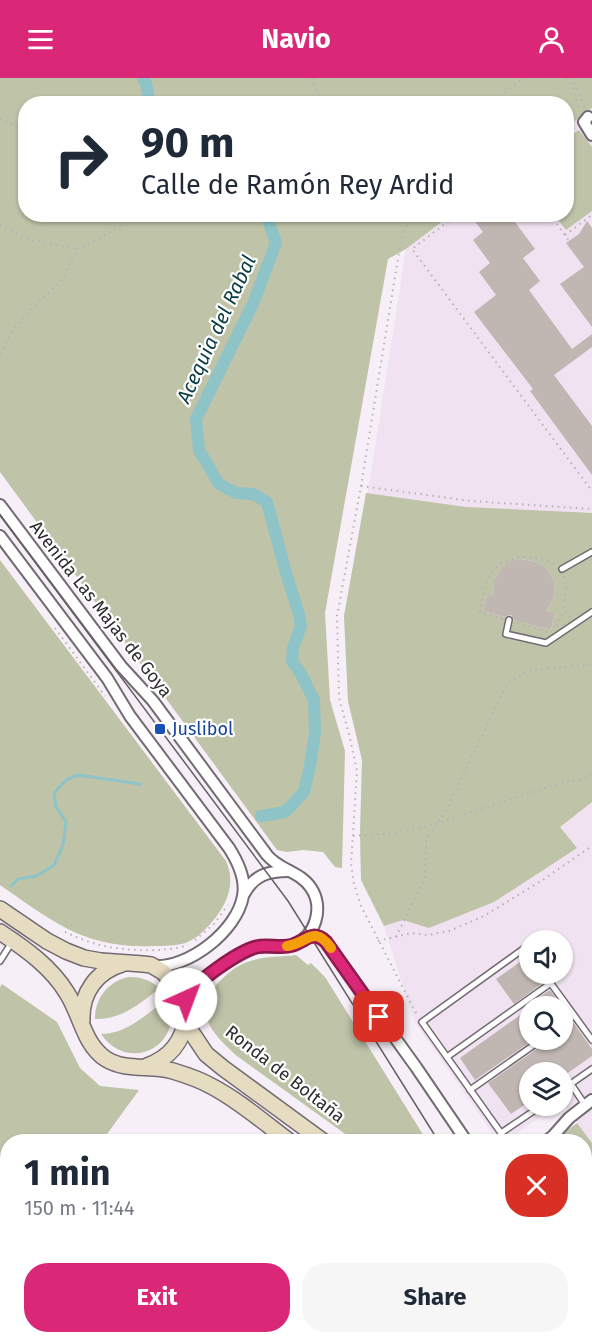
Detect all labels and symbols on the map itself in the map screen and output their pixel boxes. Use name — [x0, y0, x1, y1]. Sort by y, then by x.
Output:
water label: Acequia del Rabal — [171, 251, 261, 408]
street label: Avenida Las Majas de Goya — [25, 516, 177, 702]
place label: Juslibol — [172, 718, 233, 740]
marker: Juslibol — [153, 722, 167, 736]
position arrow — [154, 967, 218, 1031]
pin — [353, 991, 404, 1042]
street label: Ronda de Boltaña — [221, 1021, 349, 1127]

